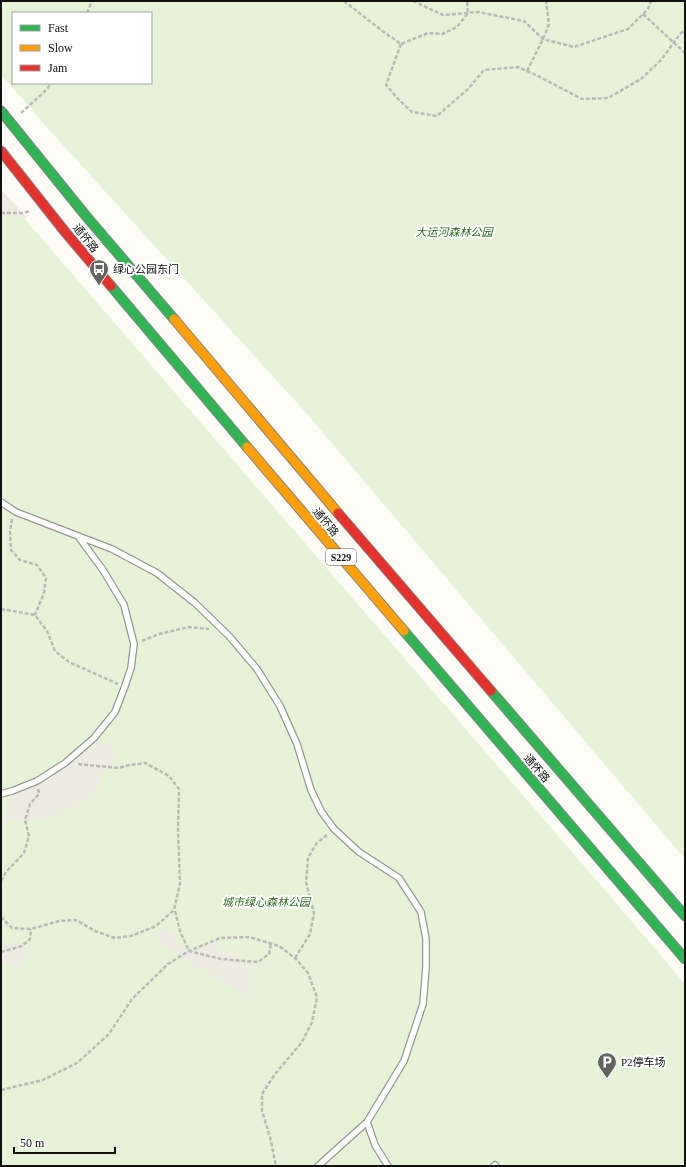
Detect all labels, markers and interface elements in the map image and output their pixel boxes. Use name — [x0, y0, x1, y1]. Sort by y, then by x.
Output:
legend — [12, 12, 152, 84]
text: Fast — [48, 21, 69, 35]
text: Slow — [48, 41, 73, 55]
text: Jam — [48, 61, 68, 75]
street label: 通怀路 — [71, 221, 101, 255]
park label: 大运河森林公园 — [416, 226, 494, 238]
bus stop icon: 绿心公园东门 — [88, 258, 110, 286]
place label: 绿心公园东门 — [113, 263, 179, 275]
street label: 通怀路 — [311, 506, 341, 538]
road number: S229 — [326, 549, 356, 565]
street label: 通怀路 — [522, 752, 552, 784]
park label: 城市绿心森林公园 — [222, 896, 312, 908]
parking icon: P2停车场 — [596, 1051, 618, 1079]
place label: P2停车场 — [621, 1056, 666, 1068]
scale bar — [14, 1129, 115, 1155]
text: 50 m — [20, 1136, 45, 1150]

